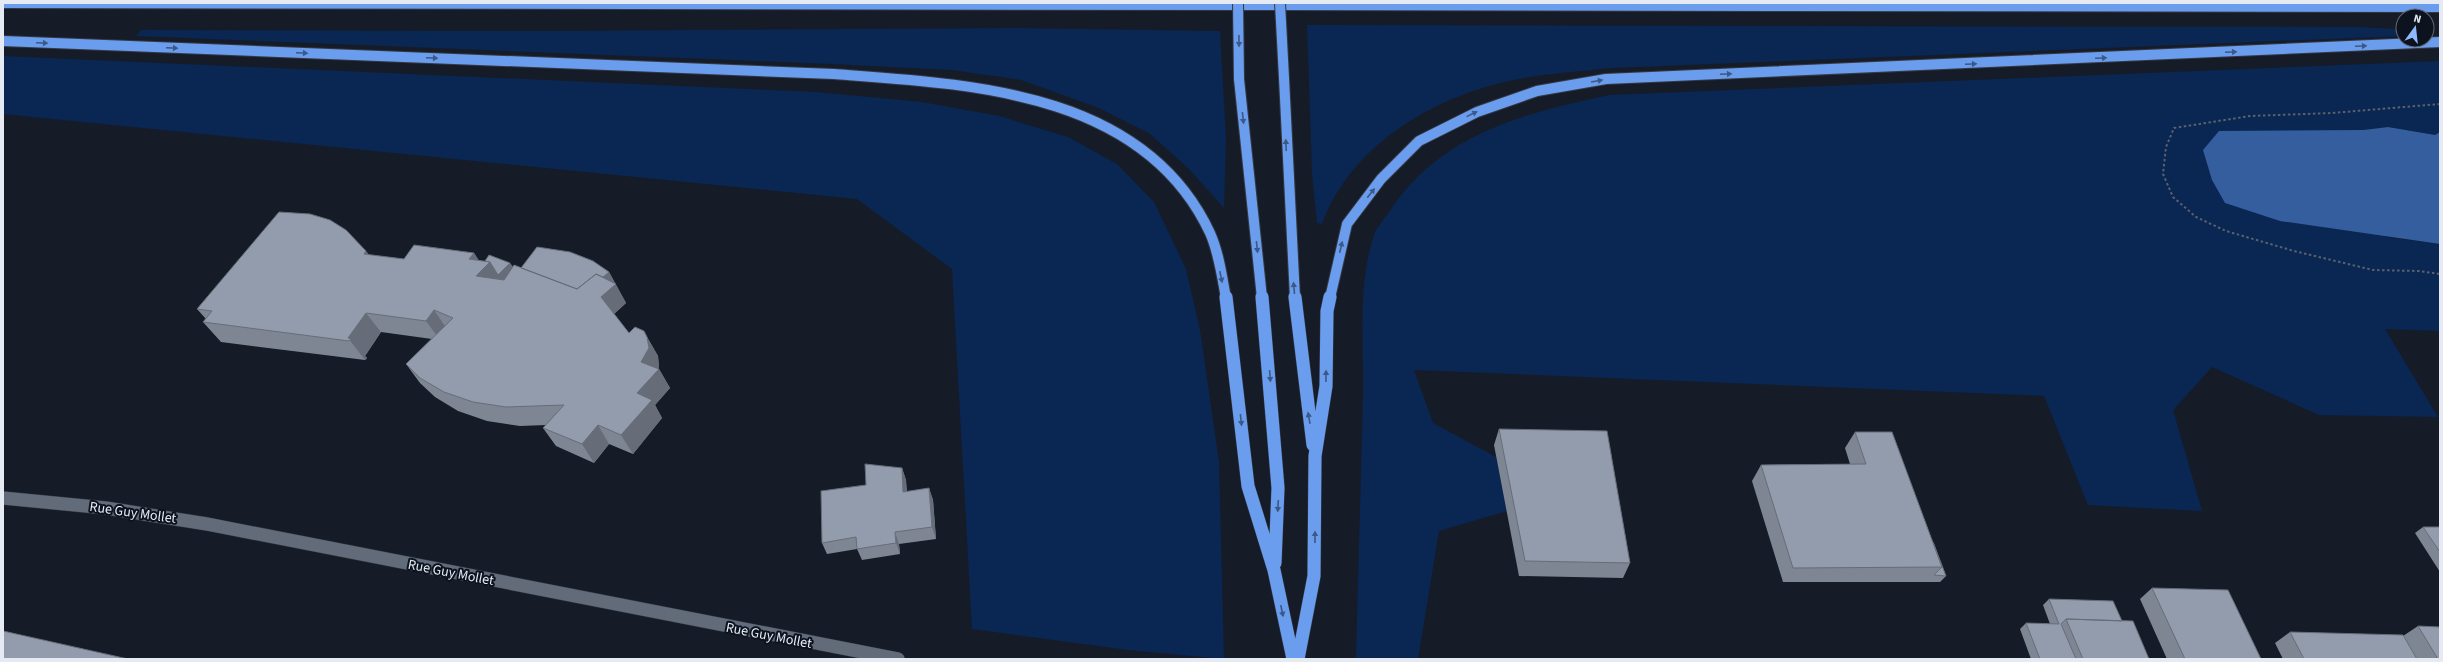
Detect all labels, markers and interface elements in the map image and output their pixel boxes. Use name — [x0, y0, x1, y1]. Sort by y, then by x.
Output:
north arrow — [2395, 8, 2435, 48]
text: N — [2412, 11, 2423, 27]
one-way arrow — [1236, 35, 1242, 48]
one-way arrow — [36, 40, 49, 46]
one-way arrow — [2355, 42, 2367, 49]
one-way arrow — [166, 45, 179, 51]
one-way arrow — [2225, 48, 2237, 55]
one-way arrow — [296, 50, 309, 56]
one-way arrow — [2095, 54, 2107, 61]
one-way arrow — [426, 55, 438, 62]
one-way arrow — [1965, 60, 1978, 67]
one-way arrow — [1720, 71, 1733, 78]
one-way arrow — [1591, 78, 1603, 84]
one-way arrow — [1466, 111, 1477, 118]
one-way arrow — [1240, 112, 1247, 124]
one-way arrow — [1282, 139, 1289, 151]
one-way arrow — [1367, 187, 1375, 198]
one-way arrow — [1254, 241, 1261, 253]
one-way arrow — [1339, 241, 1345, 254]
one-way arrow — [1219, 271, 1225, 283]
one-way arrow — [1291, 282, 1297, 294]
one-way arrow — [1323, 369, 1329, 382]
one-way arrow — [1266, 370, 1273, 382]
one-way arrow — [1305, 411, 1311, 424]
one-way arrow — [1238, 413, 1245, 426]
street label: Rue Guy Mollet — [88, 497, 178, 529]
one-way arrow — [1274, 500, 1281, 512]
one-way arrow — [1311, 531, 1318, 543]
street label: Rue Guy Mollet — [406, 555, 496, 591]
one-way arrow — [1280, 604, 1286, 617]
street label: Rue Guy Mollet — [724, 618, 814, 654]

